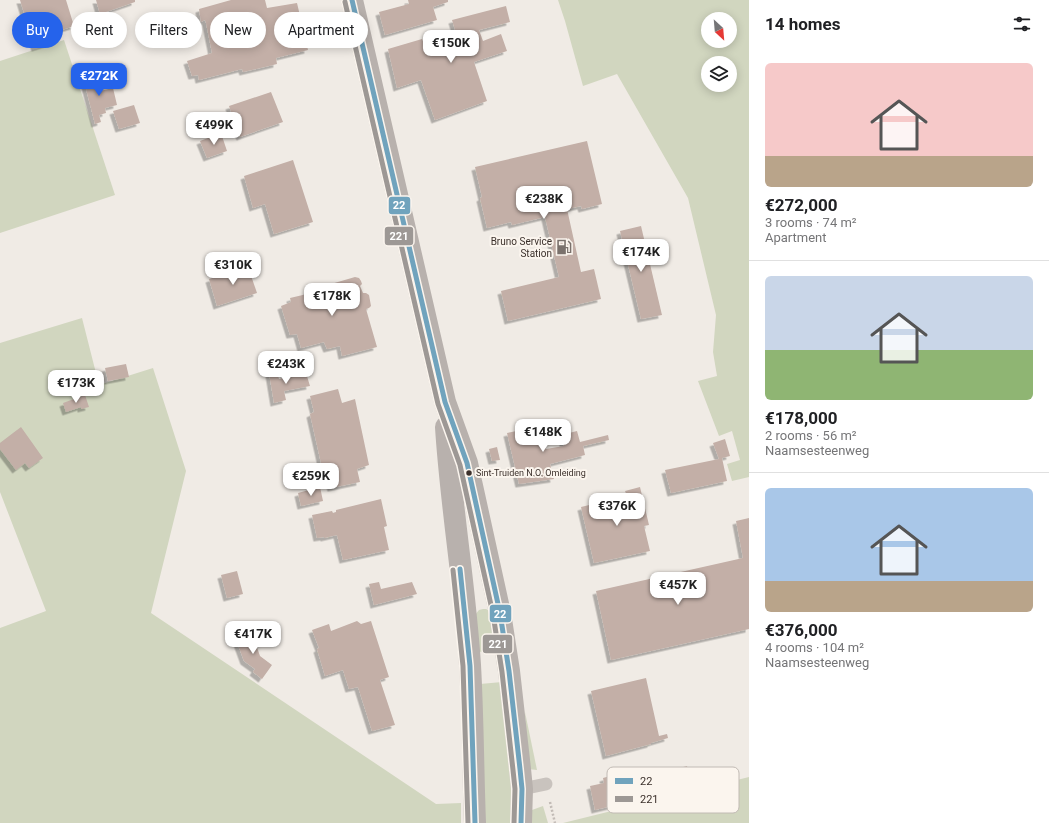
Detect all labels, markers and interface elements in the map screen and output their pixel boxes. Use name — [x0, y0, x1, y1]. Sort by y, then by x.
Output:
chip: Buy — [12, 12, 63, 48]
chip: Rent — [71, 12, 127, 48]
chip: Filters — [135, 12, 202, 48]
chip: New — [210, 12, 266, 48]
chip: Apartment — [274, 12, 368, 48]
north arrow — [701, 12, 737, 48]
map controls — [701, 12, 737, 92]
icon: filters — [1011, 13, 1033, 35]
text: 14 homes — [765, 14, 841, 34]
pin: €150K — [423, 30, 479, 64]
text: €150K — [432, 35, 470, 50]
button: layers — [701, 56, 737, 92]
pin: €272K — [71, 63, 127, 97]
text: €272K — [80, 68, 118, 83]
icon: home — [863, 89, 935, 161]
pin: €499K — [186, 112, 242, 146]
text: €499K — [195, 117, 233, 132]
pin: €238K — [516, 186, 572, 220]
text: €238K — [525, 191, 563, 206]
text: €272,000 — [765, 195, 837, 215]
line badge: 22 — [388, 196, 411, 215]
text: 22 — [393, 199, 405, 212]
text: 3 rooms · 74 m² — [765, 215, 857, 230]
line badge: 221 — [384, 226, 414, 246]
text: 221 — [390, 230, 408, 243]
text: Apartment — [765, 230, 827, 245]
place label: Bruno Service Station — [491, 236, 552, 259]
fuel station icon: Bruno Service Station — [555, 238, 573, 256]
pin: €174K — [613, 239, 669, 273]
text: €174K — [622, 244, 660, 259]
pin: €310K — [205, 252, 261, 286]
text: €310K — [214, 257, 252, 272]
pin: €178K — [304, 283, 360, 317]
text: €178K — [313, 288, 351, 303]
icon: home — [863, 302, 935, 374]
pin: €243K — [258, 351, 314, 385]
text: €243K — [267, 356, 305, 371]
pin: €173K — [48, 370, 104, 404]
text: €173K — [57, 375, 95, 390]
text: €178,000 — [765, 408, 837, 428]
pin: €148K — [515, 419, 571, 453]
text: €148K — [524, 424, 562, 439]
text: 2 rooms · 56 m² — [765, 428, 857, 443]
text: Naamsesteenweg — [765, 443, 869, 458]
pin: €259K — [283, 463, 339, 497]
text: €259K — [292, 468, 330, 483]
marker: Sint-Truiden N.O. Omleiding — [464, 468, 474, 478]
place label: Sint-Truiden N.O. Omleiding — [476, 468, 586, 478]
pin: €376K — [589, 493, 645, 527]
text: €376K — [598, 498, 636, 513]
icon: home — [863, 514, 935, 586]
pin: €457K — [650, 572, 706, 606]
text: €457K — [659, 577, 697, 592]
line badge: 22 — [489, 604, 512, 623]
text: 22 — [494, 608, 506, 621]
text: €376,000 — [765, 620, 837, 640]
pin: €417K — [225, 621, 281, 655]
text: €417K — [234, 626, 272, 641]
line badge: 221 — [482, 634, 513, 654]
text: 221 — [489, 638, 507, 651]
text: 4 rooms · 104 m² — [765, 640, 864, 655]
text: Naamsesteenweg — [765, 655, 869, 670]
legend — [607, 767, 739, 813]
text: 22 — [640, 775, 652, 788]
text: 221 — [640, 793, 659, 806]

